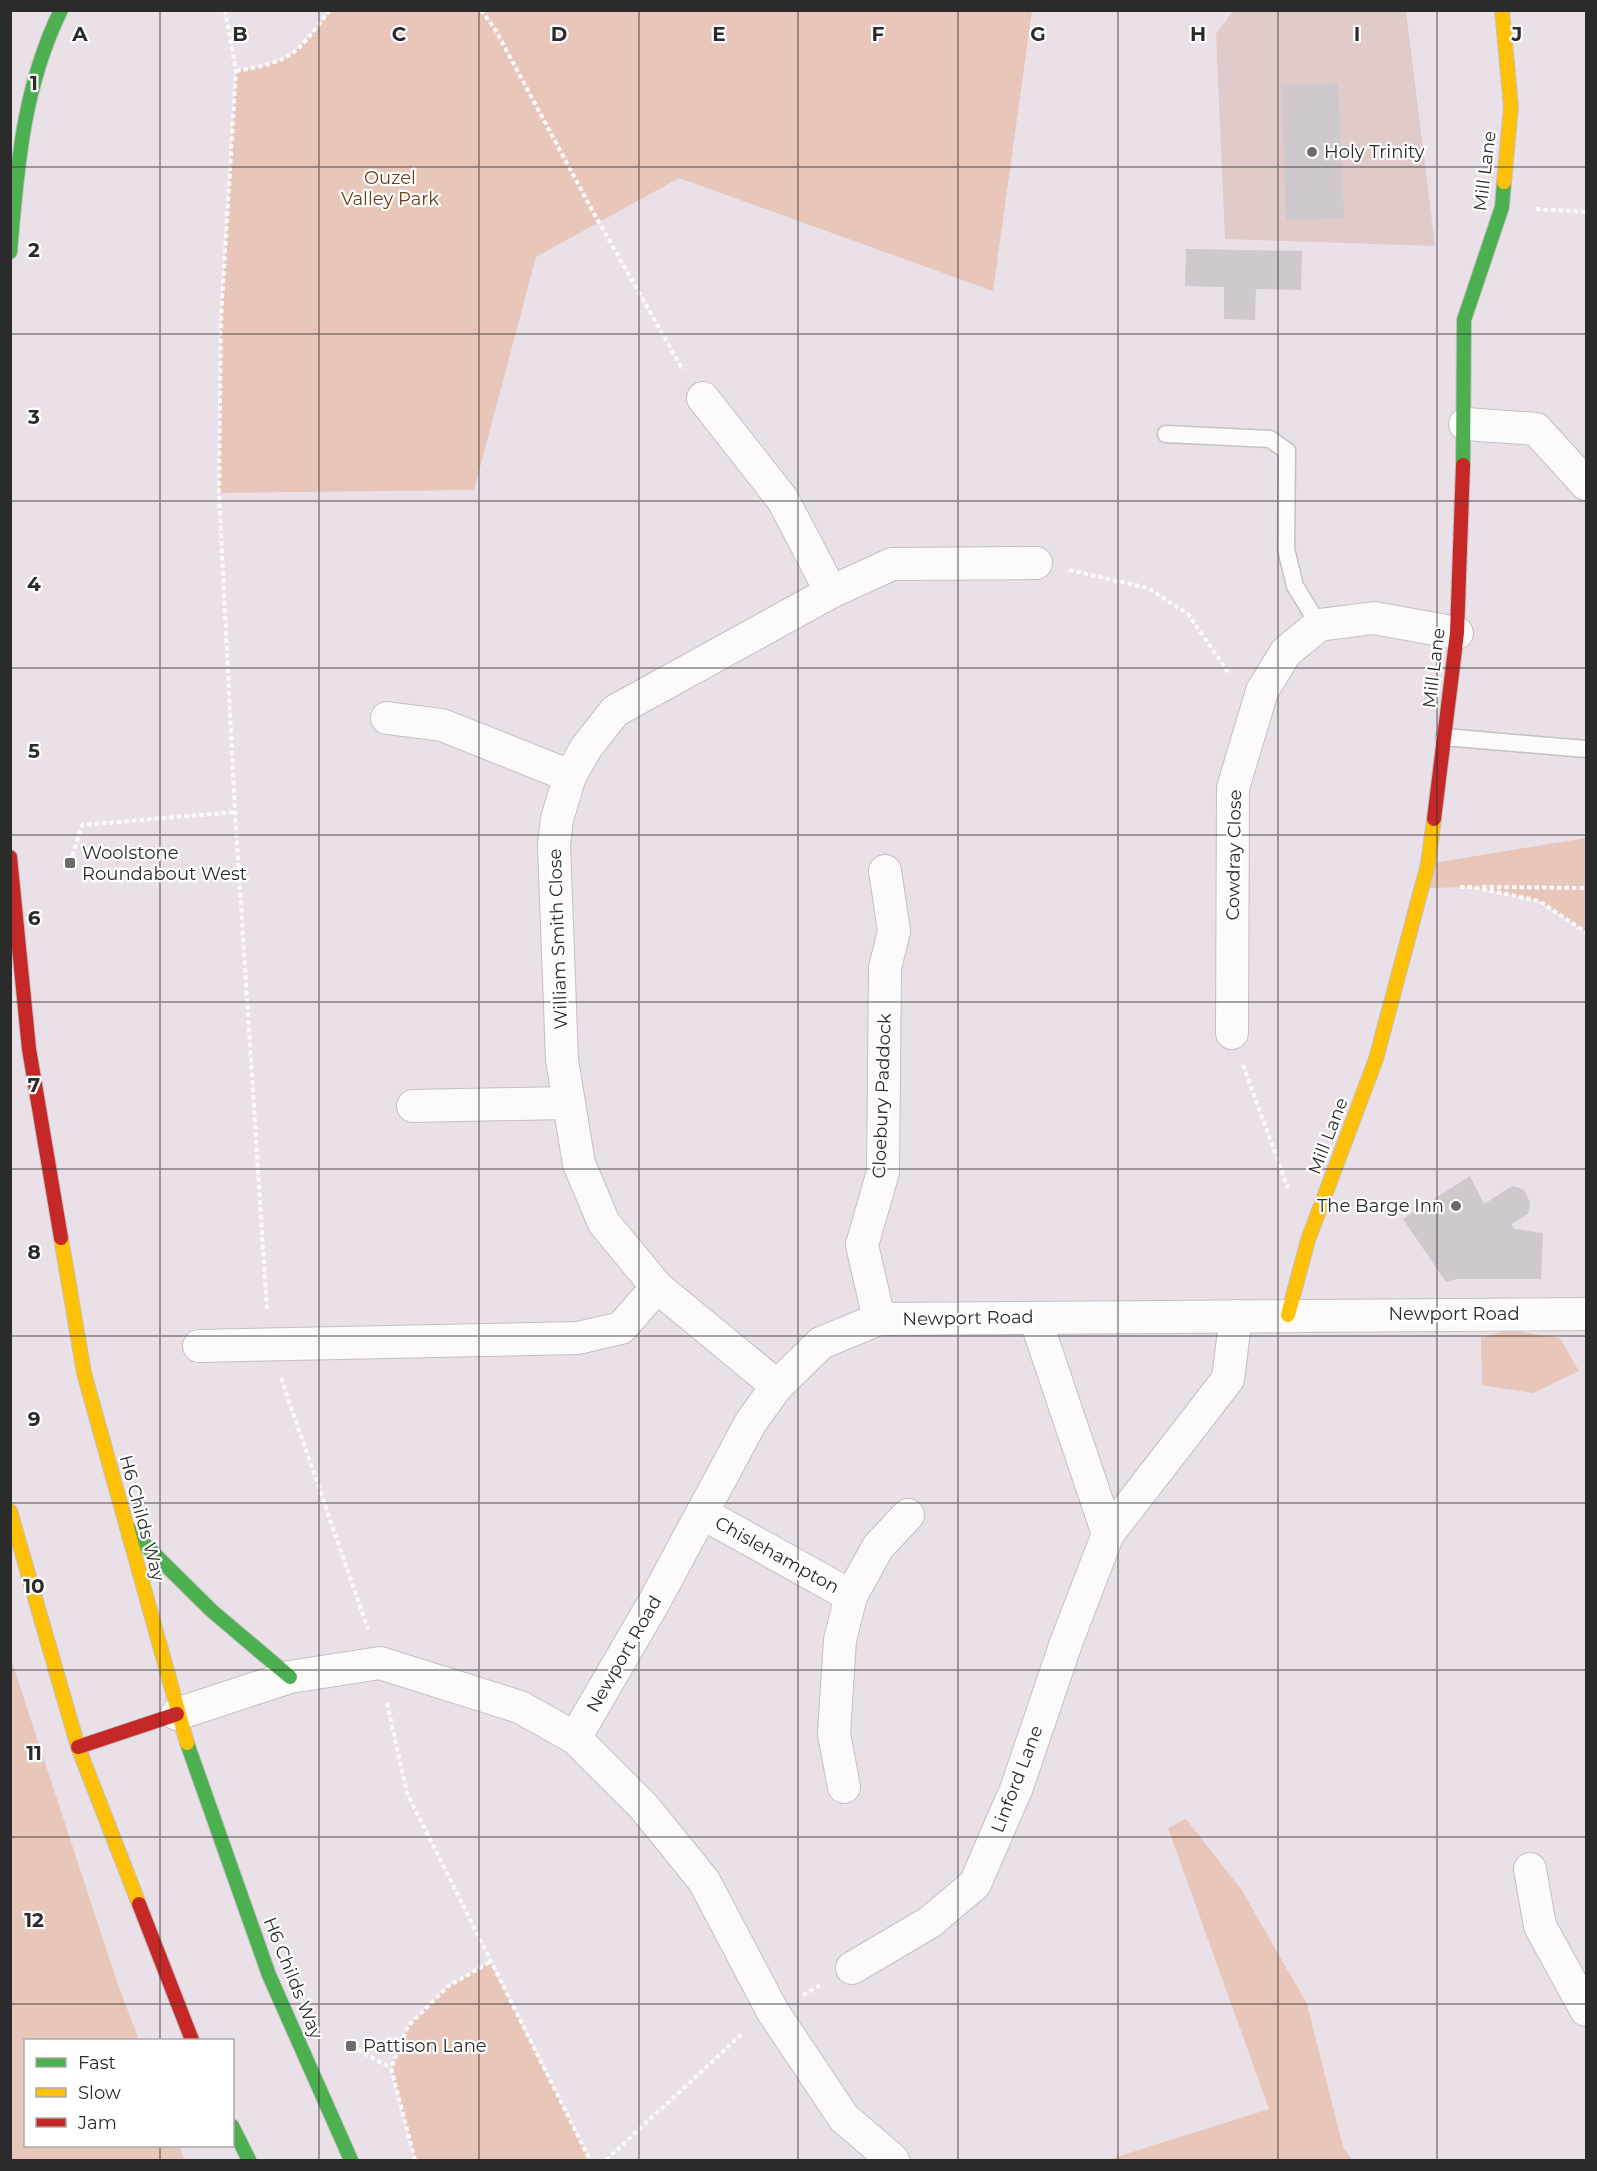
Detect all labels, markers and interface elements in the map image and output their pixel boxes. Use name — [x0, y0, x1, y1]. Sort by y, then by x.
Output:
text: A — [71, 22, 88, 46]
text: B — [232, 22, 248, 46]
text: C — [392, 22, 407, 46]
text: D — [551, 22, 567, 46]
text: E — [712, 22, 726, 46]
text: F — [872, 22, 885, 46]
text: G — [1030, 22, 1046, 46]
text: H — [1190, 22, 1206, 46]
text: I — [1354, 22, 1360, 46]
text: J — [1511, 22, 1522, 46]
text: 1 — [30, 71, 38, 95]
street label: Mill Lane — [1469, 129, 1501, 212]
place label: Holy Trinity — [1324, 141, 1425, 163]
marker: Holy Trinity — [1305, 145, 1319, 159]
park label: Ouzel Valley Park — [341, 167, 439, 210]
text: 2 — [28, 238, 40, 262]
text: 3 — [27, 405, 40, 429]
text: 4 — [27, 572, 41, 596]
street label: Mill Lane — [1418, 626, 1450, 709]
text: 5 — [28, 739, 40, 763]
street label: Cowdray Close — [1222, 789, 1246, 921]
place label: Woolstone Roundabout West — [82, 842, 247, 885]
street label: William Smith Close — [544, 848, 572, 1030]
marker: Woolstone Roundabout West — [63, 856, 77, 870]
text: 6 — [28, 906, 41, 930]
street label: Cloebury Paddock — [868, 1013, 896, 1179]
text: 7 — [28, 1073, 40, 1097]
street label: Mill Lane — [1303, 1094, 1353, 1178]
place label: The Barge Inn — [1317, 1195, 1444, 1217]
marker: The Barge Inn — [1449, 1199, 1463, 1213]
text: 8 — [27, 1240, 41, 1264]
street label: Newport Road — [1388, 1303, 1520, 1325]
street label: Newport Road — [902, 1306, 1034, 1330]
text: 9 — [28, 1407, 40, 1431]
street label: H6 Childs Way — [115, 1453, 169, 1584]
street label: Chislehampton — [711, 1512, 843, 1598]
text: 10 — [23, 1574, 45, 1598]
street label: Newport Road — [582, 1592, 666, 1716]
street label: Linford Lane — [986, 1722, 1048, 1836]
text: 11 — [26, 1741, 42, 1765]
text: 12 — [24, 1908, 44, 1932]
street label: H6 Childs Way — [259, 1914, 328, 2042]
place label: Pattison Lane — [363, 2035, 487, 2057]
legend — [24, 2039, 234, 2147]
marker: Pattison Lane — [344, 2039, 358, 2053]
text: Fast — [78, 2052, 116, 2074]
text: Slow — [78, 2082, 121, 2104]
text: Jam — [77, 2112, 117, 2134]

